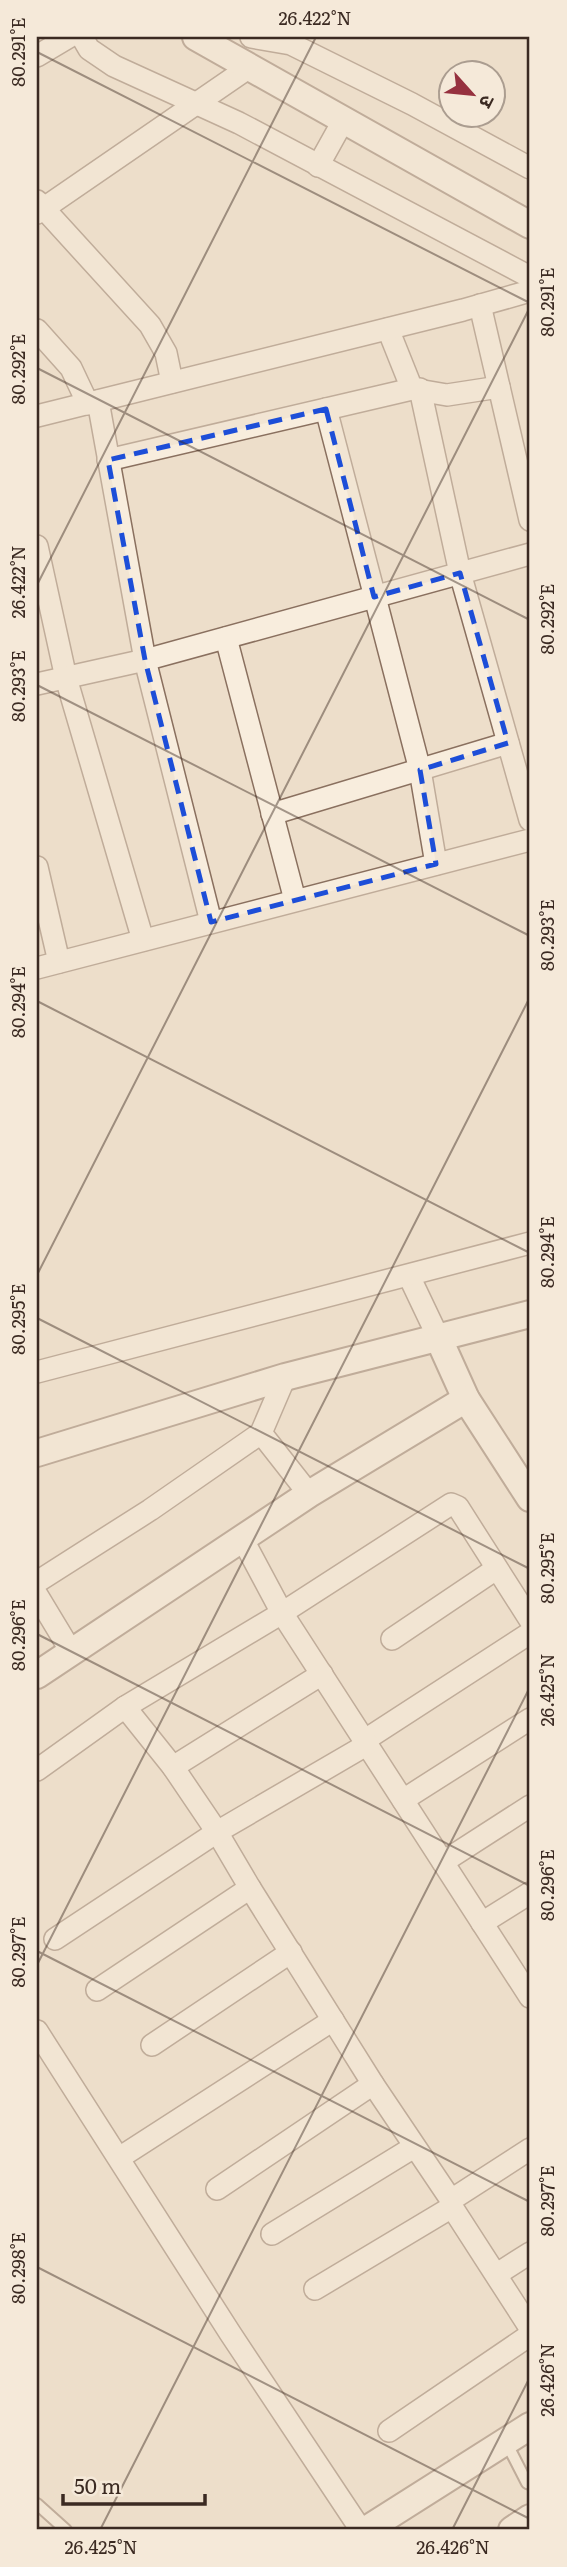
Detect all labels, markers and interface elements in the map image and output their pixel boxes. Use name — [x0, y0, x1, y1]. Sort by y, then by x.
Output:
text: 26.422°N — [278, 4, 352, 31]
text: 80.291°E — [4, 17, 31, 87]
north arrow — [438, 60, 508, 130]
text: उ — [473, 91, 503, 114]
text: 80.291°E — [533, 267, 560, 337]
text: 80.292°E — [4, 333, 31, 405]
text: 26.422°N — [4, 545, 31, 619]
text: 80.292°E — [533, 583, 560, 655]
text: 80.293°E — [4, 650, 31, 722]
text: 80.293°E — [533, 899, 560, 971]
text: 80.294°E — [4, 966, 31, 1038]
text: 80.294°E — [533, 1216, 560, 1288]
text: 80.295°E — [4, 1283, 31, 1355]
text: 80.295°E — [533, 1532, 560, 1604]
text: 80.296°E — [4, 1599, 31, 1671]
text: 26.425°N — [533, 1653, 560, 1727]
text: 80.296°E — [533, 1849, 560, 1921]
text: 80.297°E — [4, 1916, 31, 1988]
text: 80.297°E — [533, 2165, 560, 2237]
text: 80.298°E — [4, 2232, 31, 2304]
text: 26.426°N — [533, 2343, 560, 2417]
scale bar — [63, 2462, 205, 2506]
text: 50 m — [74, 2469, 121, 2500]
text: 26.425°N — [64, 2533, 138, 2560]
text: 26.426°N — [416, 2533, 490, 2560]

